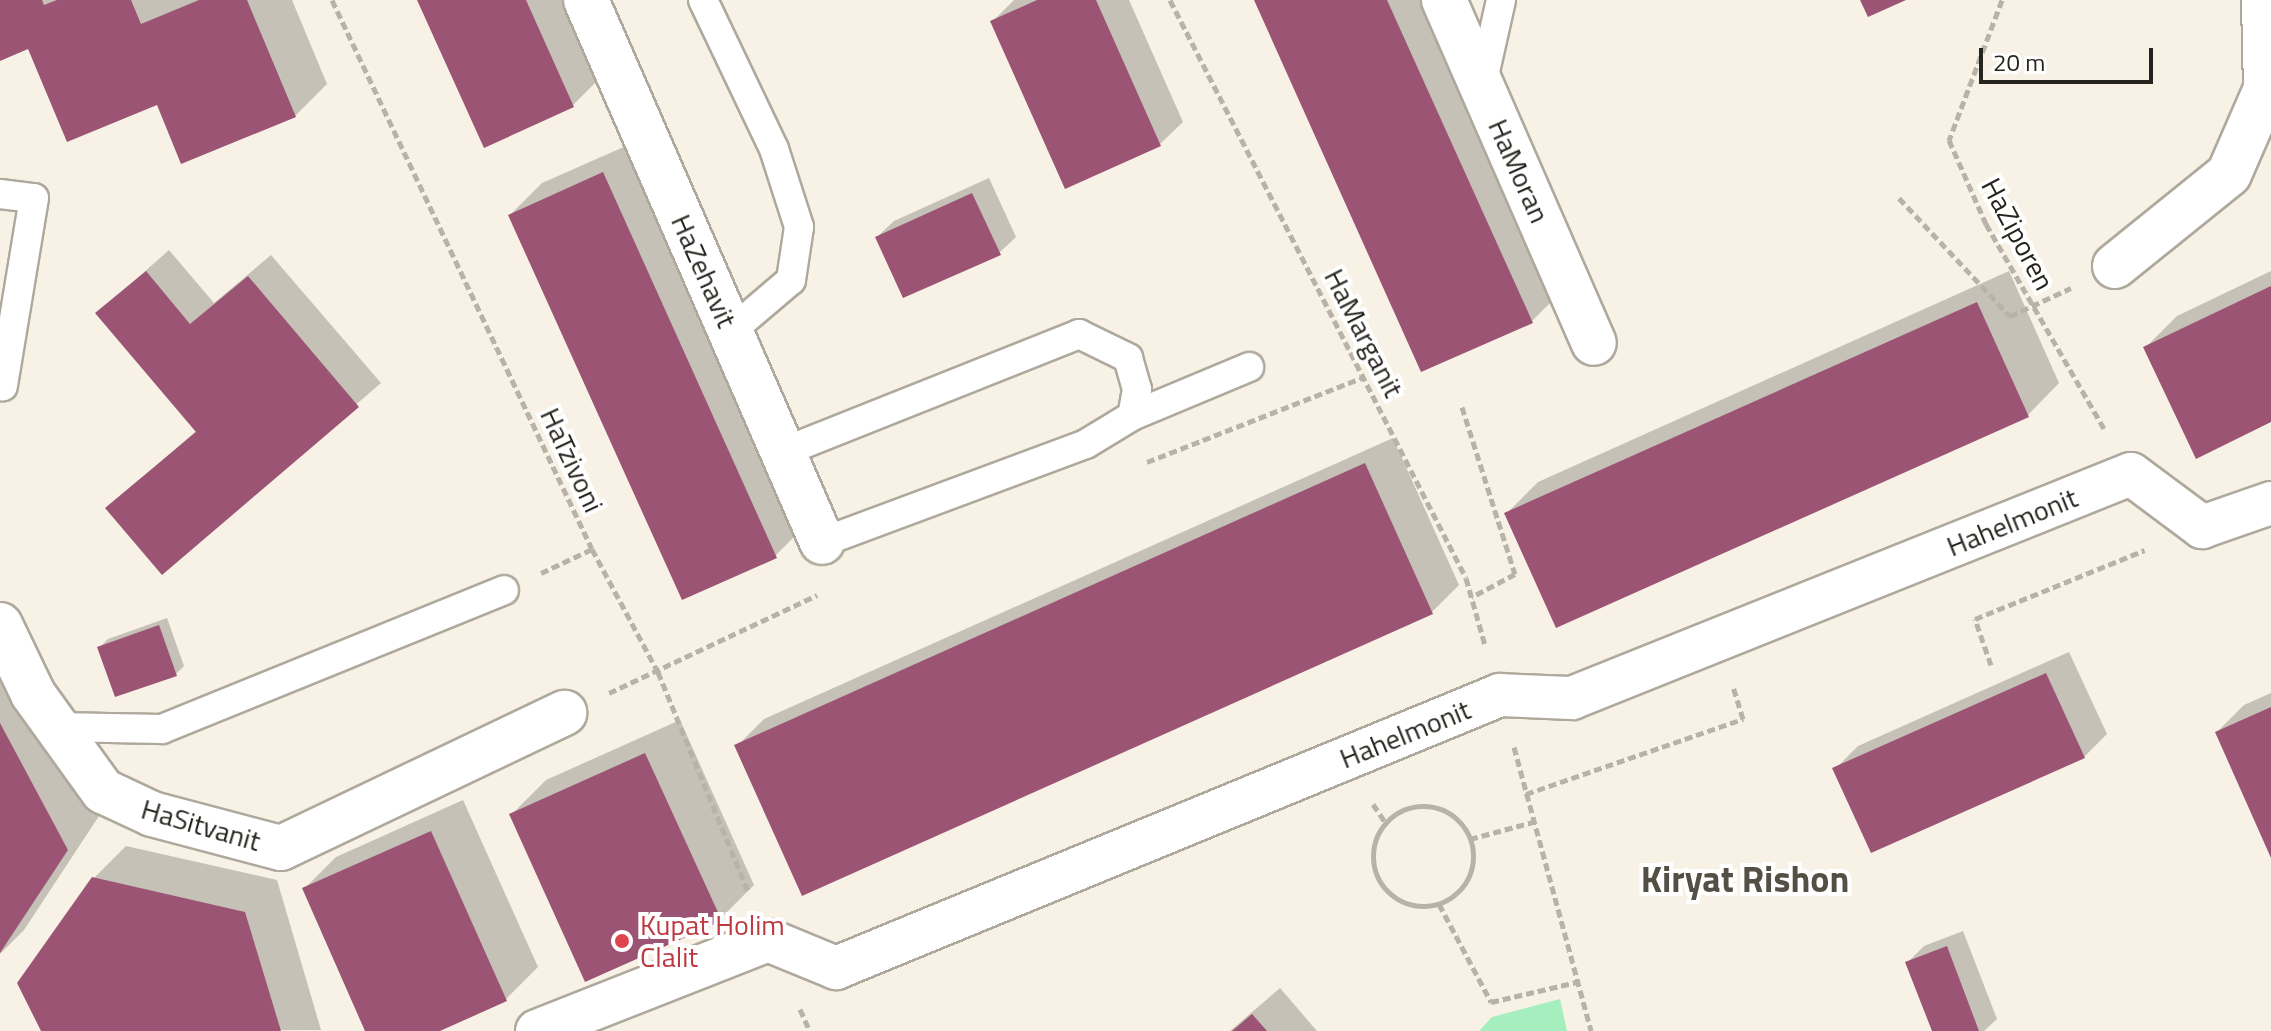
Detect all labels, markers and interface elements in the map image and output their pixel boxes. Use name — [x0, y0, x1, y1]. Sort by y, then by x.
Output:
scale bar — [1983, 32, 2157, 82]
text: 20 m — [1993, 44, 2045, 80]
street label: HaMoran — [1481, 114, 1557, 228]
street label: HaZiporen — [1974, 172, 2062, 296]
street label: HaZehavit — [664, 209, 744, 333]
street label: HaMarganit — [1317, 263, 1411, 403]
street label: HaTzivoni — [533, 403, 611, 517]
street label: Hahelmonit — [1942, 481, 2082, 563]
street label: Hahelmonit — [1335, 693, 1475, 775]
street label: HaSitvanit — [138, 792, 264, 858]
district label: Kiryat Rishon — [1641, 857, 1849, 901]
place label: Kupat Holim Clalit — [640, 908, 785, 974]
marker: Kupat Holim Clalit — [611, 930, 633, 952]

